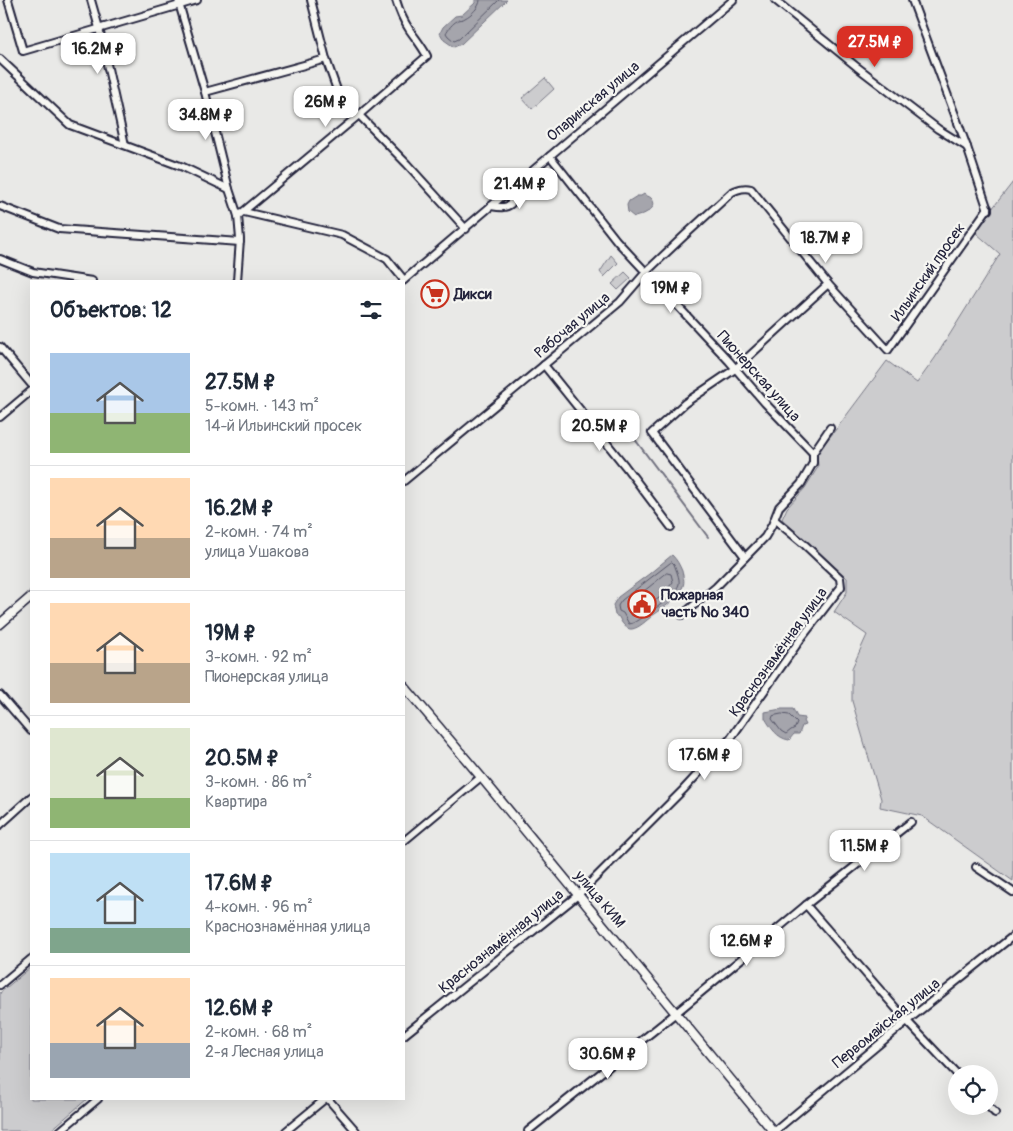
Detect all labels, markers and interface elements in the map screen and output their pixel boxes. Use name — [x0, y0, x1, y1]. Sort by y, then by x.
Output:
pin: 27.5M ₽ — [829, 26, 921, 68]
pin: 16.2M ₽ — [52, 32, 144, 75]
text: 27.5M ₽ — [848, 32, 902, 52]
text: 16.2M ₽ — [72, 39, 124, 59]
street label: Опаринская улица — [543, 57, 644, 146]
pin: 26M ₽ — [291, 86, 361, 128]
text: 26M ₽ — [305, 92, 347, 112]
pin: 34.8M ₽ — [160, 98, 252, 141]
text: 34.8M ₽ — [179, 105, 233, 125]
pin: 21.4M ₽ — [474, 168, 566, 210]
text: 21.4M ₽ — [494, 174, 546, 194]
street label: Ильинский просек — [887, 219, 970, 325]
pin: 18.7M ₽ — [780, 222, 872, 264]
text: 18.7M ₽ — [801, 228, 851, 248]
pin: 19M ₽ — [636, 272, 706, 314]
text: 19M ₽ — [651, 278, 691, 298]
supermarket icon: Дикси — [420, 279, 450, 309]
place label: Дикси — [453, 285, 492, 304]
street label: Рабочая улица — [531, 288, 614, 363]
icon: filters — [357, 296, 385, 324]
text: Объектов: 12 — [50, 297, 172, 324]
street label: Пионерская улица — [713, 327, 804, 426]
text: 27.5M ₽ — [205, 369, 276, 396]
icon: home — [90, 373, 150, 433]
text: 5-комн. · 143 m² — [205, 396, 319, 416]
pin: 20.5M ₽ — [554, 410, 646, 452]
text: 14-й Ильинский просек — [205, 416, 362, 436]
text: 20.5M ₽ — [572, 416, 628, 436]
text: 16.2M ₽ — [205, 495, 274, 522]
icon: home — [90, 498, 150, 558]
text: 2-комн. · 74 m² — [205, 522, 313, 542]
text: улица Ушакова — [205, 542, 309, 562]
street label: Краснознамённая улица — [725, 584, 832, 721]
place label: Пожарная часть № 340 — [661, 586, 749, 622]
public building icon: Пожарная часть № 340 — [627, 589, 657, 619]
text: 19M ₽ — [205, 620, 256, 647]
icon: home — [90, 623, 150, 683]
text: 3-комн. · 92 m² — [205, 647, 312, 667]
text: Пионерская улица — [205, 667, 328, 687]
pin: 17.6M ₽ — [659, 738, 751, 781]
text: 20.5M ₽ — [205, 745, 279, 772]
text: 17.6M ₽ — [679, 745, 731, 765]
icon: home — [90, 748, 150, 808]
text: 3-комн. · 86 m² — [205, 772, 312, 792]
text: Квартира — [205, 792, 267, 812]
pin: 11.5M ₽ — [819, 830, 911, 872]
text: 11.5M ₽ — [840, 836, 890, 856]
street label: улица КИМ — [570, 866, 629, 932]
text: 17.6M ₽ — [205, 870, 273, 897]
icon: home — [90, 873, 150, 933]
street label: Краснознамённая улица — [435, 885, 568, 998]
text: 4-комн. · 96 m² — [205, 897, 313, 917]
text: Краснознамённая улица — [205, 917, 370, 937]
pin: 12.6M ₽ — [701, 924, 793, 967]
text: 12.6M ₽ — [721, 931, 773, 951]
street label: Первомайская улица — [829, 974, 944, 1073]
text: 12.6M ₽ — [205, 995, 274, 1022]
icon: home — [90, 998, 150, 1058]
text: 2-комн. · 68 m² — [205, 1022, 312, 1042]
pin: 30.6M ₽ — [562, 1038, 654, 1080]
text: 2-я Лесная улица — [205, 1042, 324, 1062]
text: 30.6M ₽ — [579, 1044, 637, 1064]
map controls — [948, 1065, 998, 1115]
button: locate — [948, 1065, 998, 1115]

